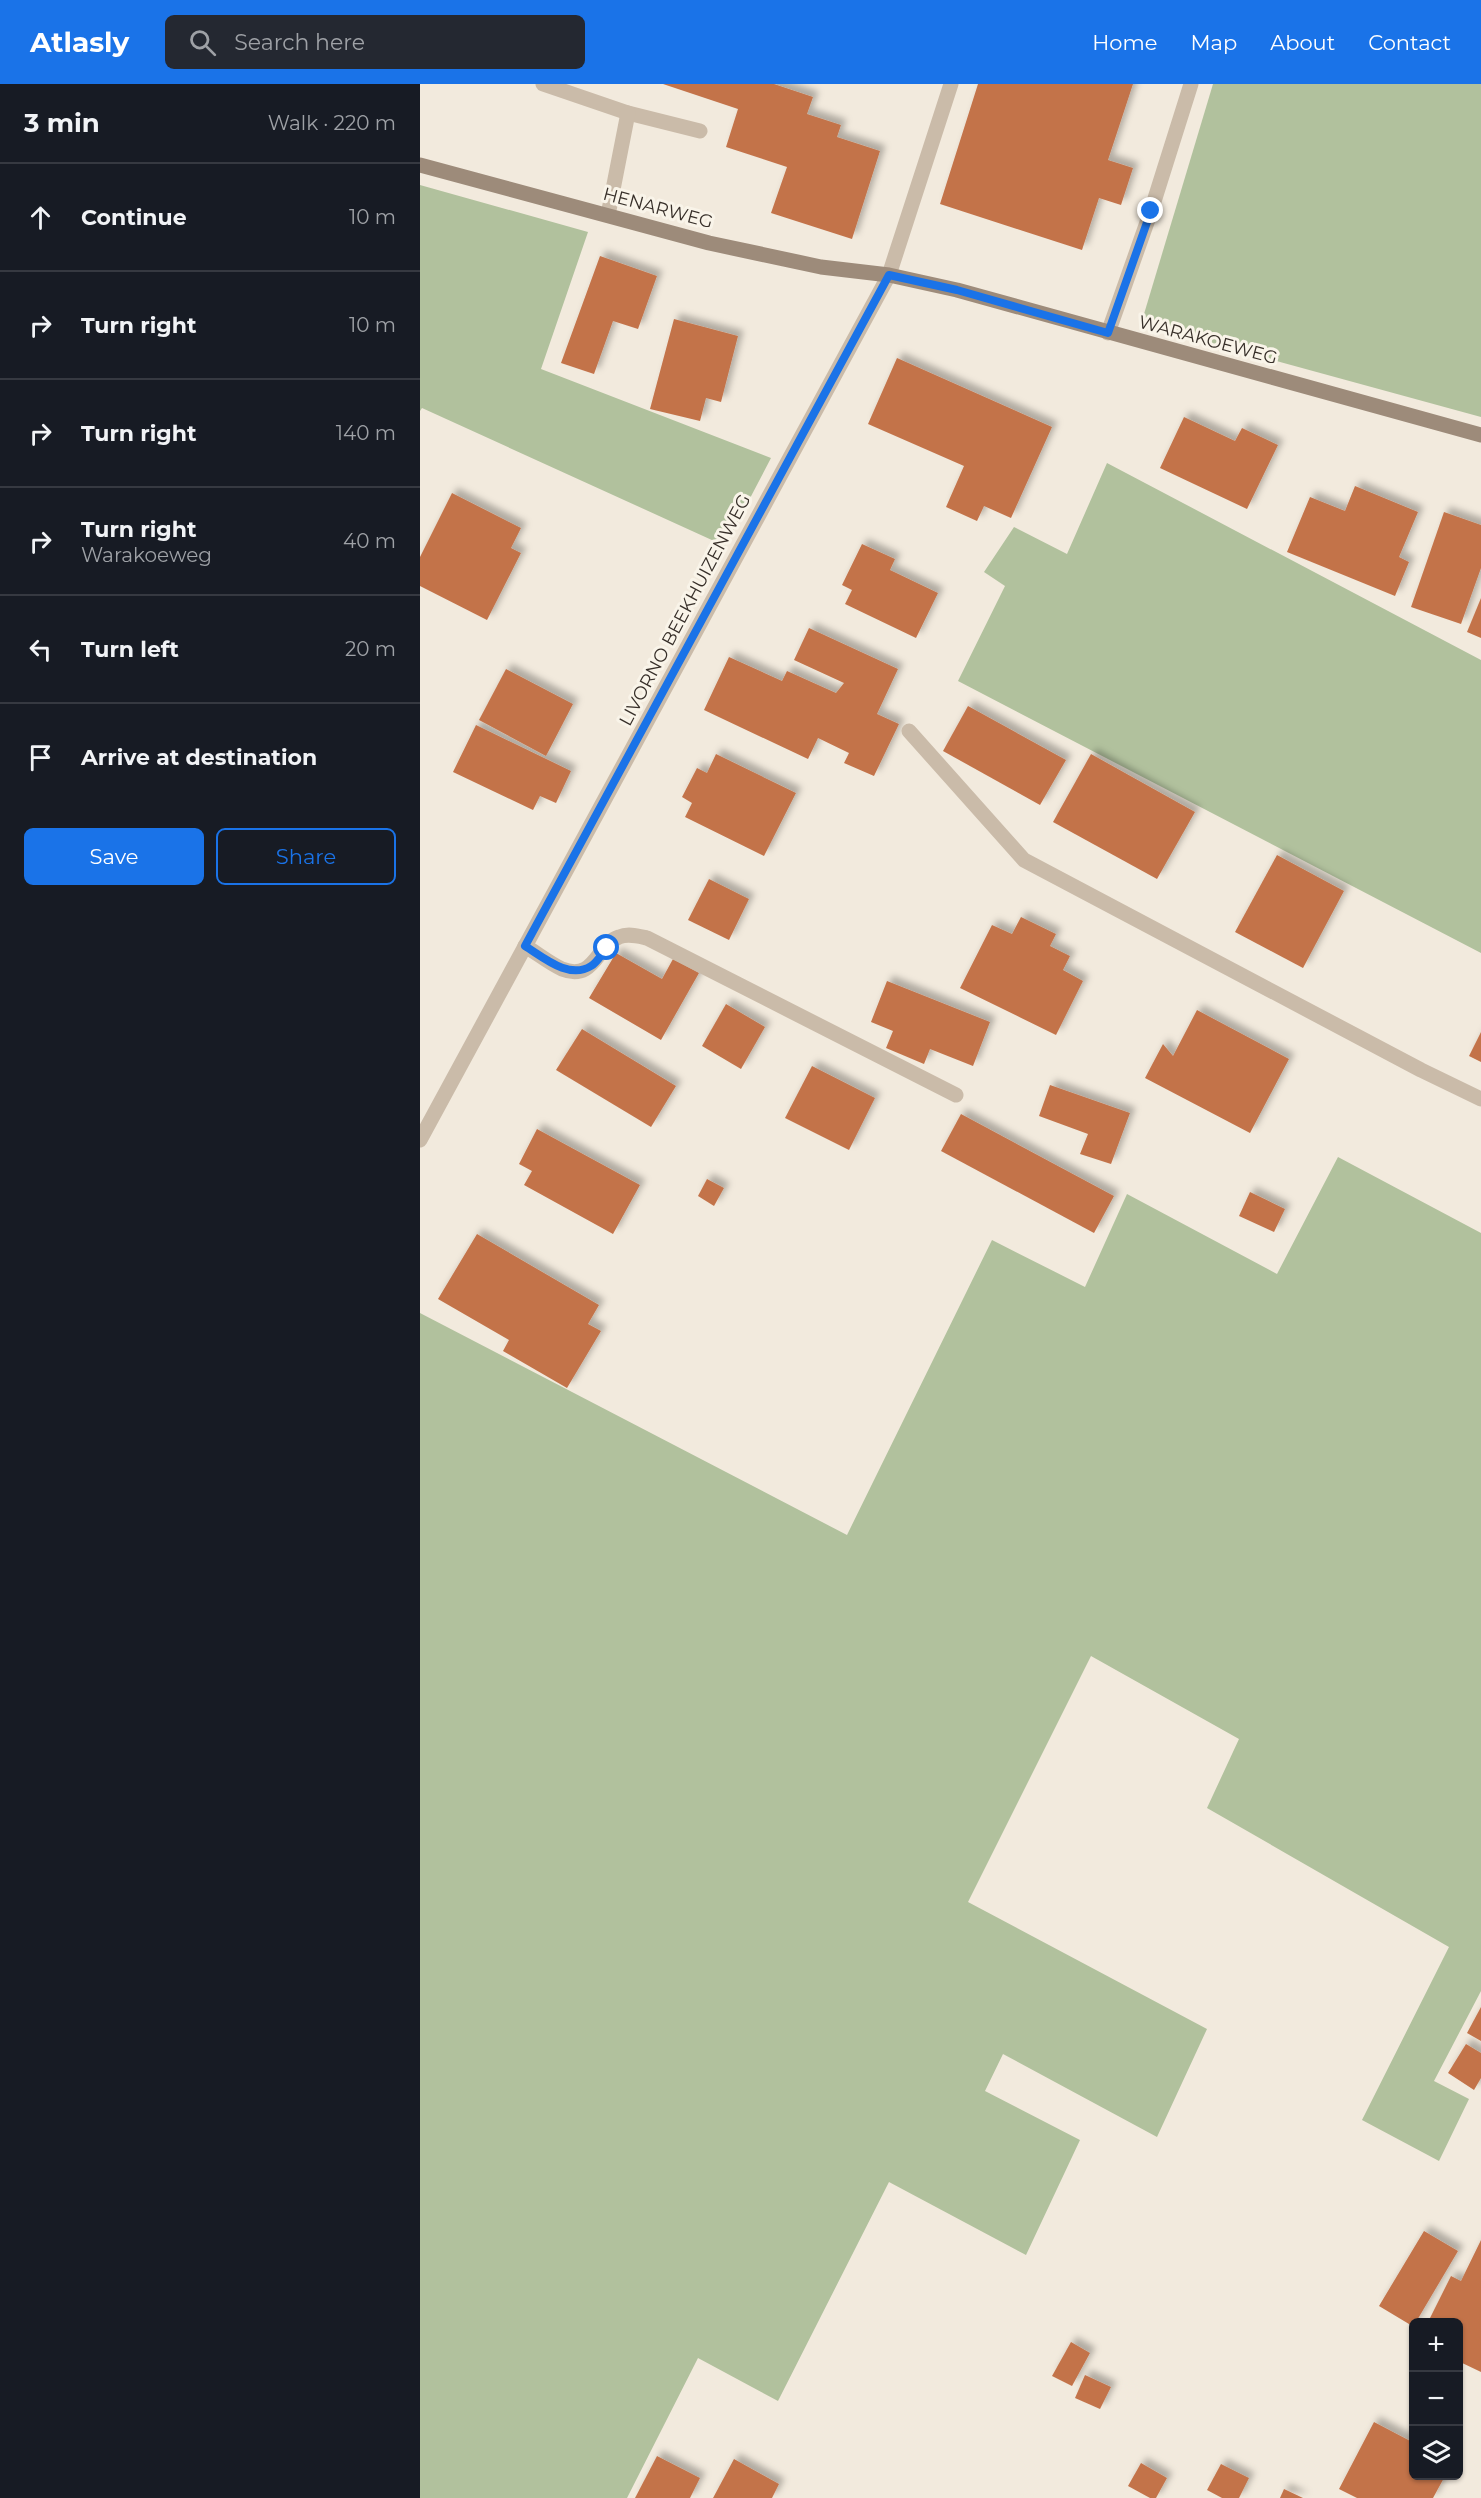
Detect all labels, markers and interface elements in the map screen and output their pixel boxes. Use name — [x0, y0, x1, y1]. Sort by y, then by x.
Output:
search box — [165, 15, 585, 69]
text: Atlasly — [30, 25, 129, 59]
icon: search — [186, 26, 219, 59]
text: Search here — [234, 29, 365, 56]
text: Home — [1092, 30, 1157, 55]
text: Map — [1190, 30, 1237, 55]
text: About — [1270, 30, 1335, 55]
text: Contact — [1368, 30, 1451, 55]
text: 3 min — [24, 107, 100, 139]
text: Walk · 220 m — [268, 111, 396, 135]
street label: HENARWEG — [601, 183, 715, 233]
route end — [1137, 197, 1163, 223]
icon: ahead — [24, 201, 57, 234]
text: Continue — [81, 204, 187, 231]
text: 10 m — [349, 205, 396, 229]
icon: right — [24, 309, 57, 342]
street label: WARAKOEWEG — [1136, 311, 1280, 369]
text: Turn right — [81, 312, 196, 339]
text: 10 m — [349, 313, 396, 337]
icon: right — [24, 417, 57, 450]
text: Turn right — [81, 420, 196, 447]
text: 140 m — [336, 421, 396, 445]
street label: LIVORNO BEEKHUIZENWEG — [614, 490, 756, 730]
text: Turn right — [81, 516, 196, 543]
icon: right — [24, 525, 57, 558]
text: 40 m — [343, 529, 396, 553]
text: Warakoeweg — [81, 543, 212, 567]
icon: left — [24, 633, 57, 666]
text: Turn left — [81, 636, 179, 663]
text: 20 m — [345, 637, 396, 661]
icon: arrive — [24, 741, 57, 774]
text: Arrive at destination — [81, 744, 317, 771]
button: Save — [24, 828, 204, 885]
button: Share — [216, 828, 396, 885]
route start — [593, 934, 619, 960]
map controls — [1409, 2318, 1463, 2480]
button: + — [1409, 2318, 1463, 2372]
button: − — [1409, 2372, 1463, 2426]
button: layers — [1409, 2426, 1463, 2480]

